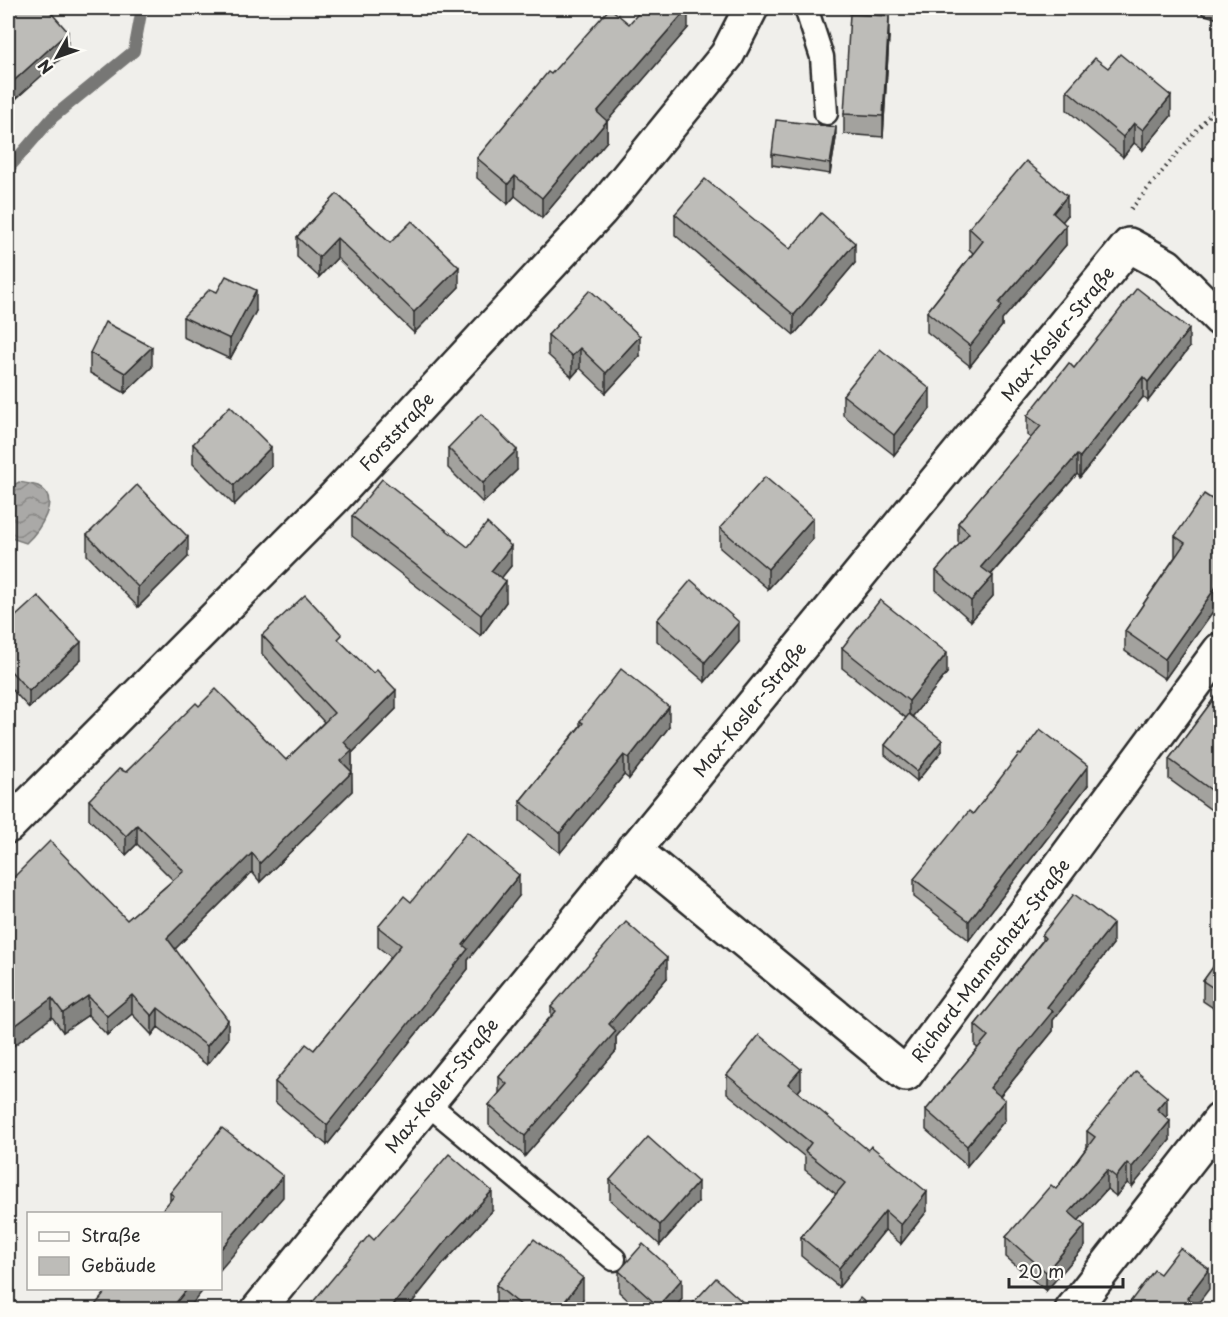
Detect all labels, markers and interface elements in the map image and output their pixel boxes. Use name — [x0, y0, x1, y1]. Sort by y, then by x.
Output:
north arrow — [27, 27, 87, 87]
text: N — [31, 55, 58, 80]
street label: Max-Kosler-Straße — [994, 260, 1120, 406]
street label: Forststraße — [352, 385, 440, 477]
street label: Max-Kosler-Straße — [686, 636, 812, 782]
street label: Richard-Mannschatz-Straße — [904, 852, 1076, 1068]
street label: Max-Kosler-Straße — [378, 1012, 504, 1158]
legend — [27, 1212, 222, 1290]
text: Straße — [81, 1221, 141, 1248]
text: Gebäude — [81, 1251, 156, 1278]
scale bar — [1009, 1251, 1123, 1289]
text: 20 m — [1018, 1257, 1064, 1284]

